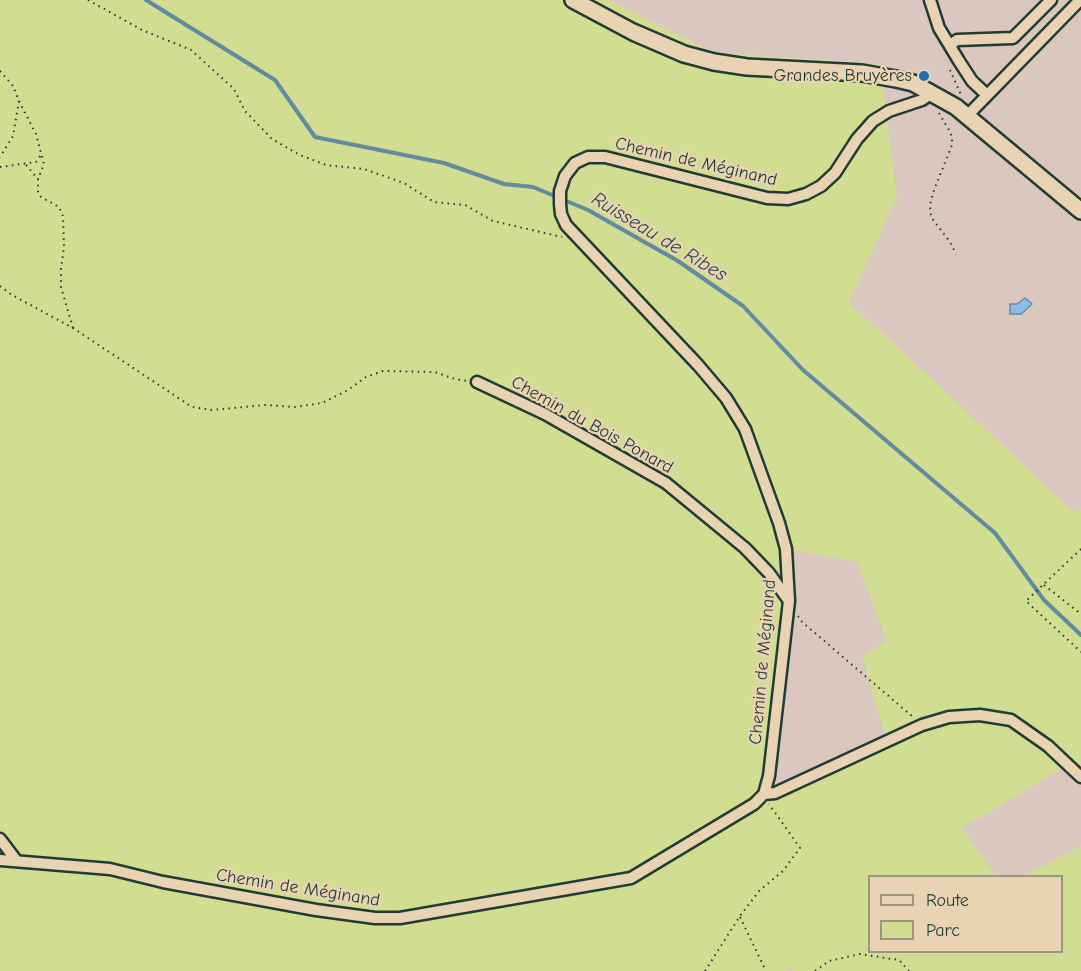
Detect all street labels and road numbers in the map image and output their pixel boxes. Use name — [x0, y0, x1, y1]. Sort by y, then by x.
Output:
street label: Chemin de Méginand — [613, 133, 779, 191]
street label: Chemin du Bois Ponard — [507, 371, 677, 479]
street label: Chemin de Méginand — [745, 579, 781, 745]
street label: Chemin de Méginand — [214, 864, 382, 912]

